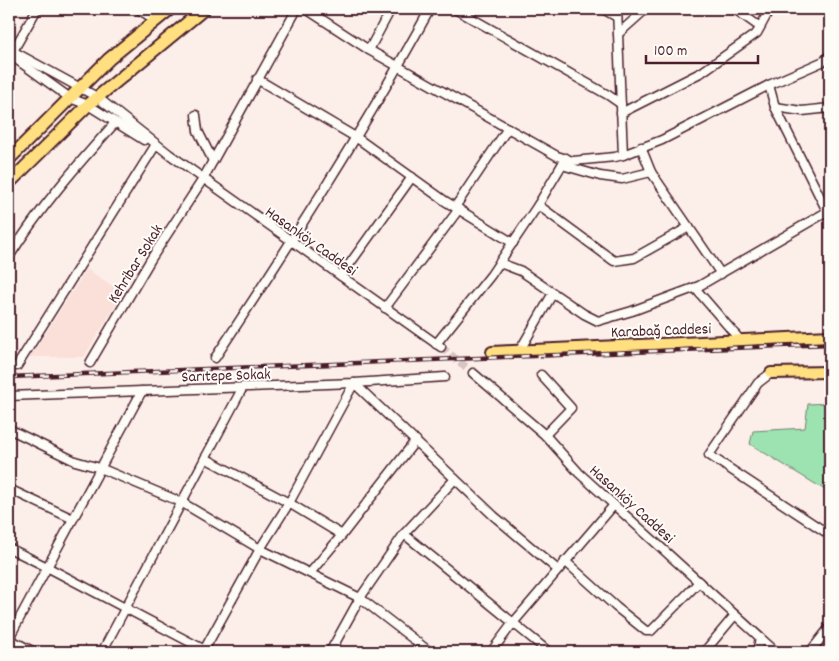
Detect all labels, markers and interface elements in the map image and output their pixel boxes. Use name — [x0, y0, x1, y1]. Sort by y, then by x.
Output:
scale bar — [646, 32, 759, 64]
text: 100 m — [654, 41, 687, 63]
street label: Hasanköy Caddesi — [260, 202, 362, 283]
street label: Kehribar Sokak — [103, 220, 170, 308]
street label: Karabağ Caddesi — [610, 318, 712, 345]
street label: Sarıtepe Sokak — [181, 363, 271, 390]
street label: Hasanköy Caddesi — [583, 460, 679, 550]

